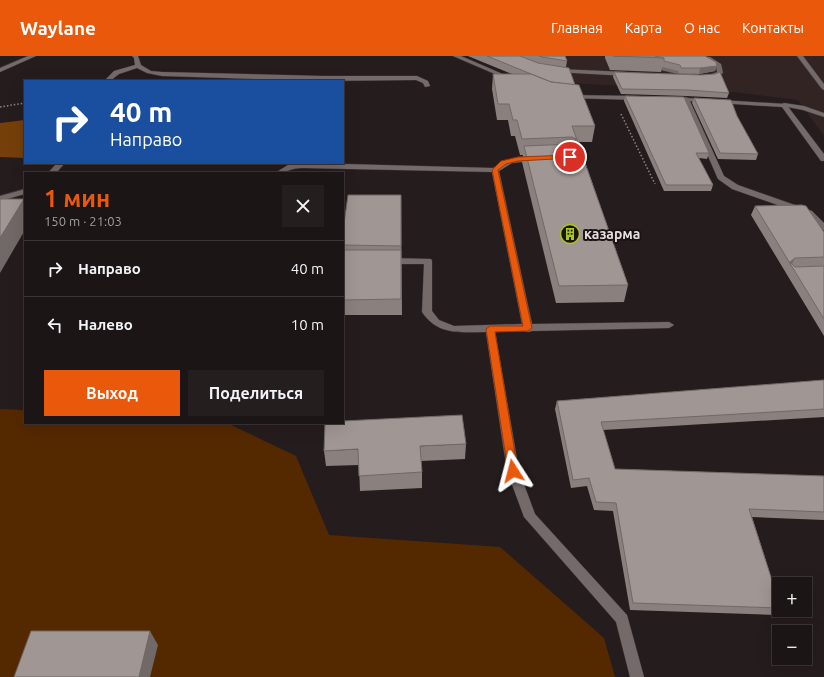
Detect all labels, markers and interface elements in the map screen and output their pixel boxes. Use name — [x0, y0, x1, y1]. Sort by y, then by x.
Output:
text: Waylane — [20, 17, 96, 39]
text: Главная — [551, 20, 603, 36]
text: Карта — [625, 20, 662, 36]
text: О нас — [684, 20, 720, 36]
text: Контакты — [742, 20, 804, 36]
icon: right — [44, 96, 96, 148]
text: 40 m — [110, 96, 172, 127]
text: Направо — [110, 129, 182, 149]
pin — [553, 140, 587, 174]
icon: arrive — [559, 146, 581, 168]
text: 1 мин — [44, 185, 110, 212]
button: close — [282, 185, 324, 227]
text: 150 m · 21:03 — [44, 214, 122, 228]
building icon: казарма — [559, 223, 581, 245]
place label: казарма — [584, 226, 640, 242]
icon: right — [44, 258, 66, 280]
text: Направо — [78, 260, 141, 277]
text: 40 m — [291, 260, 324, 277]
icon: left — [44, 314, 66, 336]
text: Налево — [78, 316, 133, 333]
text: 10 m — [291, 316, 324, 333]
button: Выход — [44, 370, 180, 416]
button: Поделиться — [188, 370, 324, 416]
position arrow — [492, 450, 534, 492]
map controls — [772, 577, 812, 665]
button: + — [772, 577, 812, 617]
button: − — [772, 625, 812, 665]

